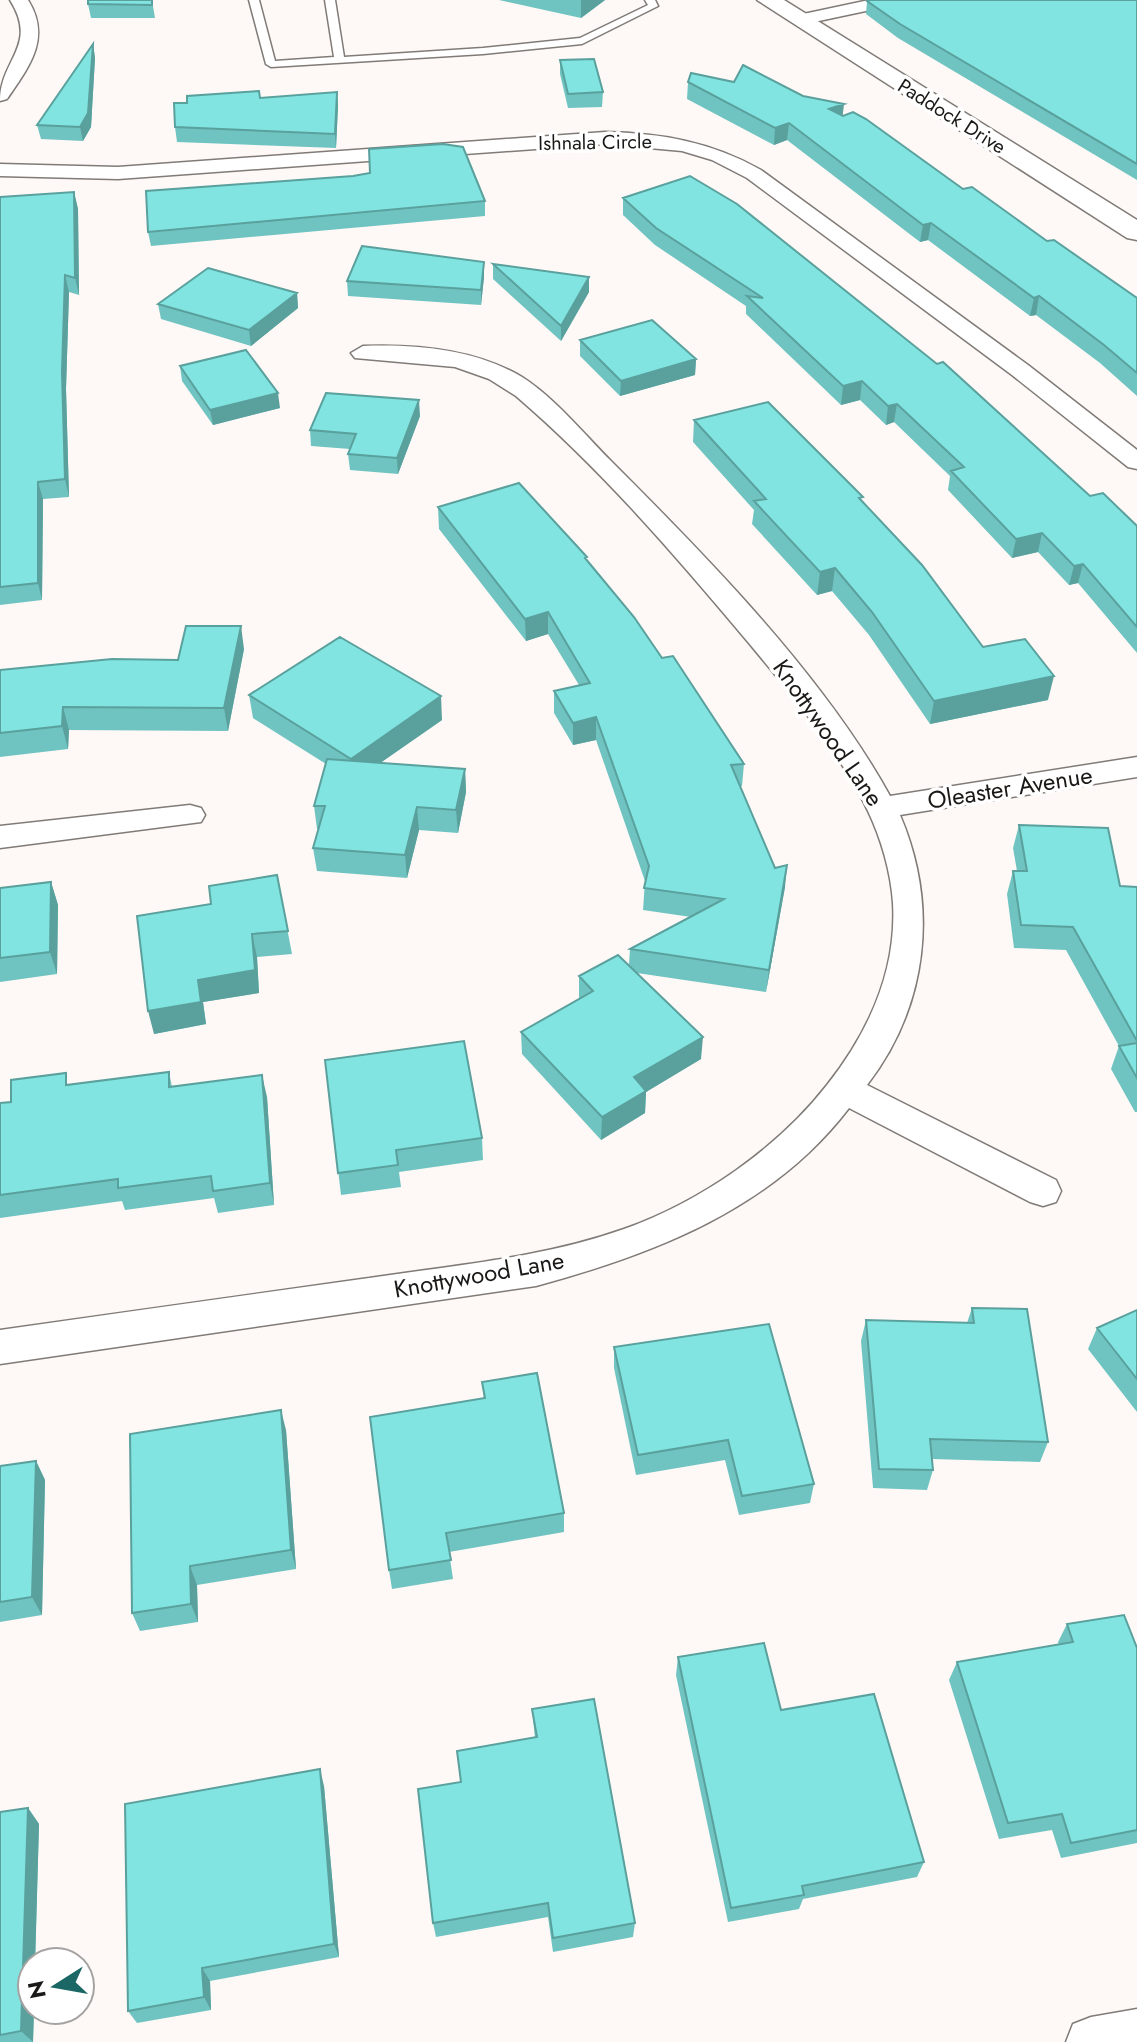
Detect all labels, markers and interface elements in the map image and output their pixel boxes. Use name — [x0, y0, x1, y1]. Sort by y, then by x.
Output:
street label: Paddock Drive — [892, 72, 1011, 161]
street label: Ishnala Circle — [538, 127, 652, 158]
street label: Knottywood Lane — [765, 652, 892, 813]
street label: Oleaster Avenue — [925, 757, 1095, 818]
street label: Knottywood Lane — [391, 1242, 567, 1307]
north arrow — [16, 1946, 96, 2026]
text: N — [19, 1978, 54, 2001]

